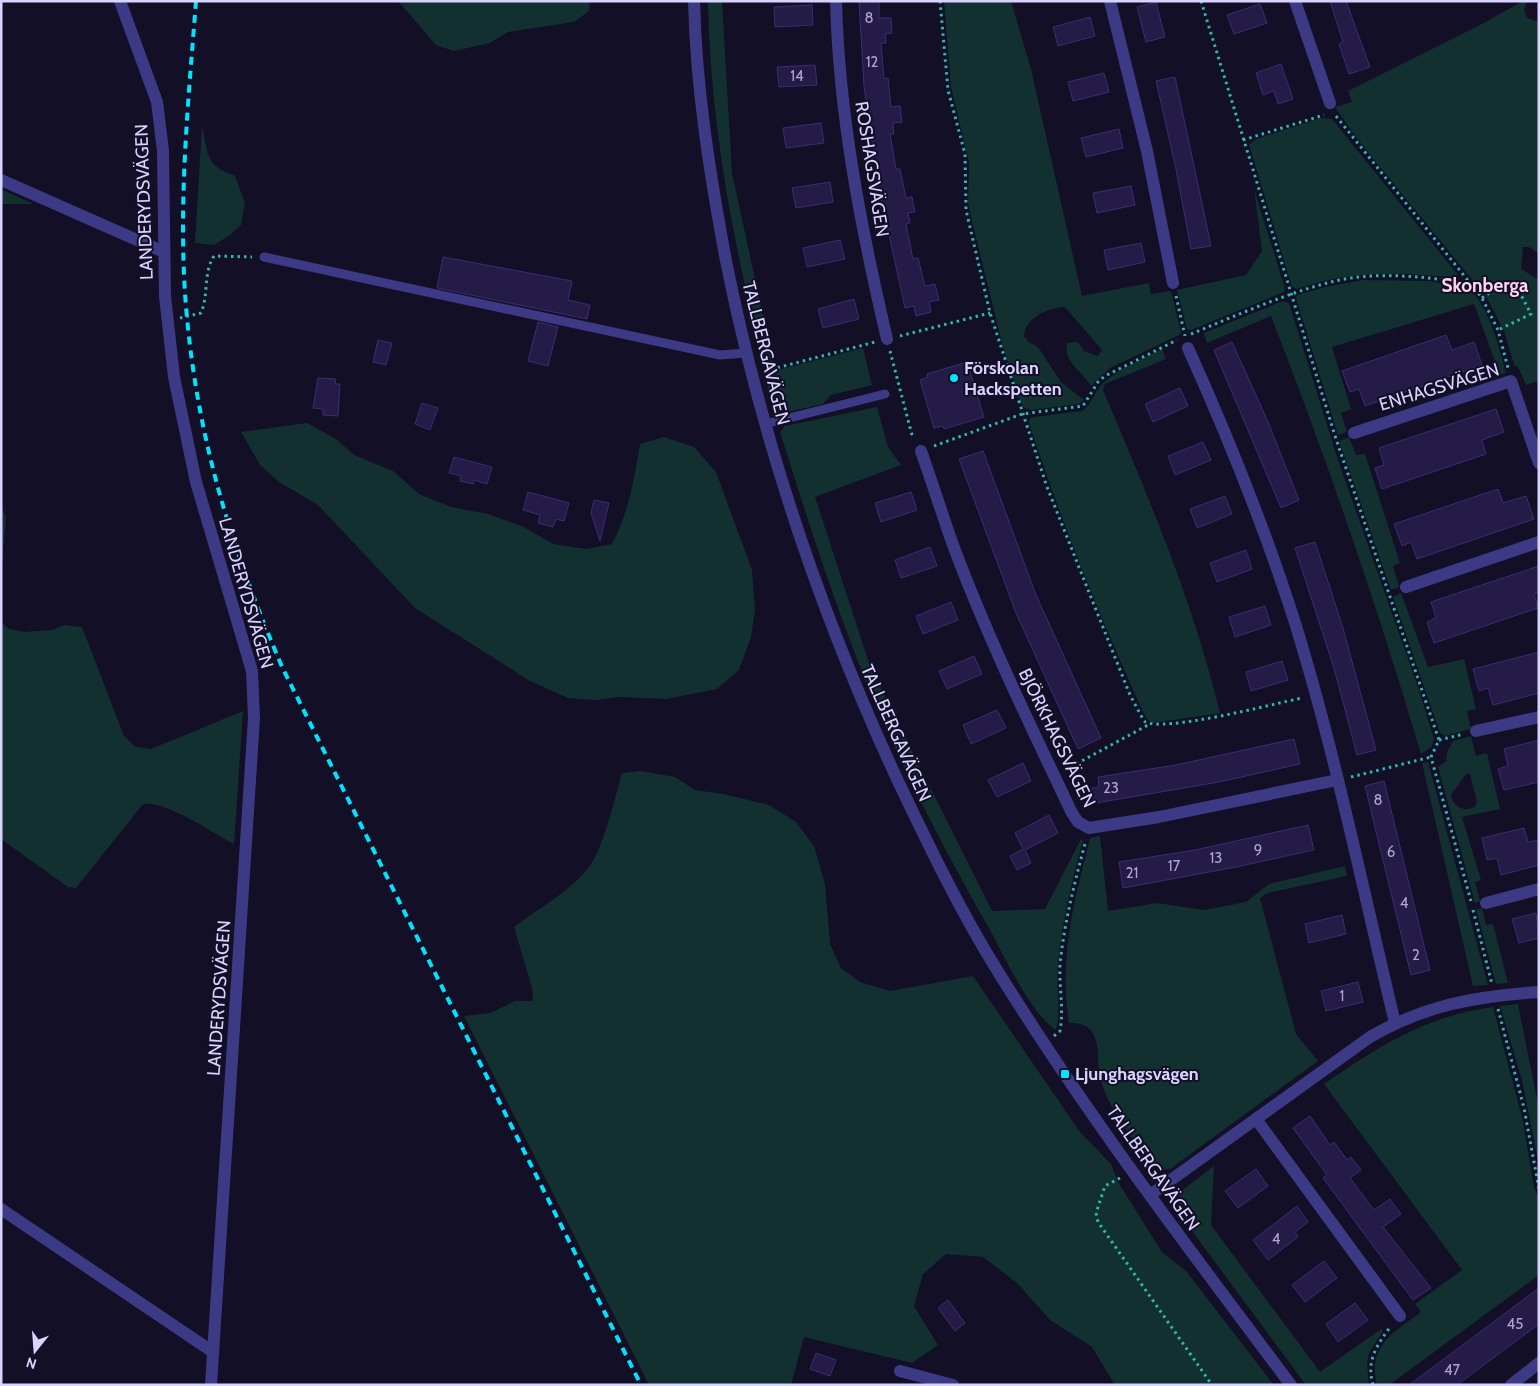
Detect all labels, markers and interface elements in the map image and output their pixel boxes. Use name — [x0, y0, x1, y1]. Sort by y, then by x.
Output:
house number: 8 — [864, 9, 874, 27]
house number: 12 — [866, 53, 879, 71]
house number: 14 — [790, 67, 804, 85]
street label: ROSHAGSVÄGEN — [850, 100, 894, 238]
street label: LANDERYDSVÄGEN — [130, 124, 158, 280]
district label: Skonberga — [1442, 274, 1529, 297]
street label: TALLBERGAVÄGEN — [738, 279, 794, 427]
place label: Förskolan Hackspetten — [964, 357, 1062, 400]
street label: ENHAGSVÄGEN — [1376, 358, 1502, 416]
marker: Förskolan Hackspetten — [948, 372, 960, 384]
street label: LANDERYDSVÄGEN — [214, 515, 278, 671]
street label: TALLBERGAVÄGEN — [856, 661, 936, 805]
street label: BJÖRKHAGSVÄGEN — [1014, 665, 1100, 811]
house number: 23 — [1103, 779, 1119, 797]
house number: 8 — [1373, 791, 1383, 809]
house number: 9 — [1254, 841, 1262, 859]
house number: 6 — [1387, 843, 1395, 861]
house number: 13 — [1209, 849, 1223, 867]
house number: 17 — [1168, 857, 1181, 875]
house number: 21 — [1126, 864, 1138, 882]
house number: 4 — [1400, 894, 1409, 912]
street label: LANDERYDSVÄGEN — [203, 919, 235, 1077]
house number: 2 — [1412, 946, 1420, 964]
house number: 1 — [1340, 987, 1344, 1005]
place label: Ljunghagsvägen — [1075, 1063, 1199, 1085]
marker: Ljunghagsvägen — [1059, 1068, 1071, 1080]
street label: TALLBERGAVÄGEN — [1102, 1101, 1204, 1235]
house number: 4 — [1272, 1230, 1281, 1248]
house number: 45 — [1507, 1315, 1523, 1333]
north arrow — [10, 1326, 60, 1376]
text: N — [24, 1353, 39, 1373]
house number: 47 — [1444, 1361, 1461, 1379]

